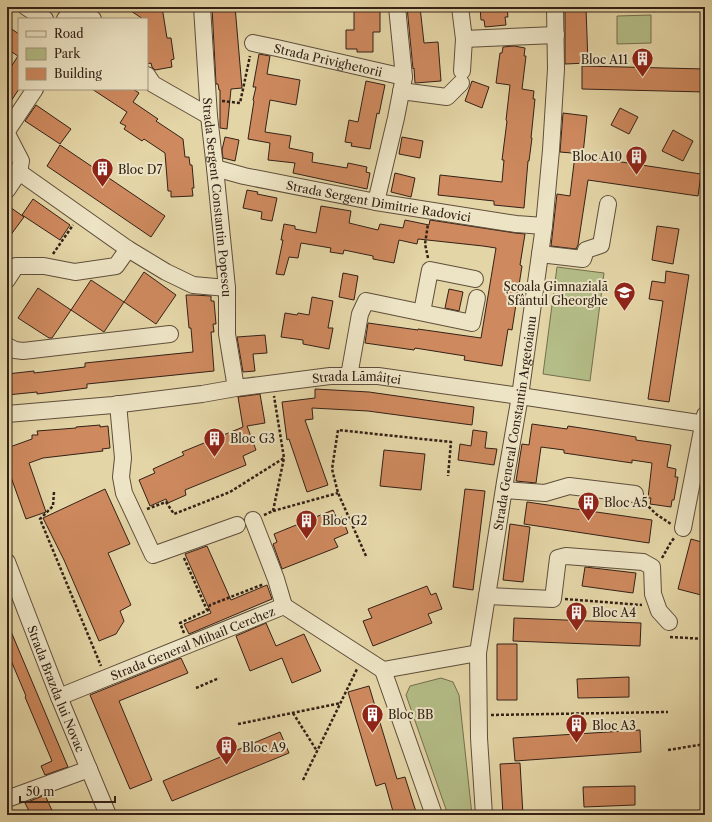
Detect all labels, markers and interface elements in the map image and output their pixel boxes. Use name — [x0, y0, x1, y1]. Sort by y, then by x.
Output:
legend — [18, 18, 148, 90]
text: Road — [54, 26, 84, 41]
street label: Strada Privighetorii — [273, 40, 384, 79]
text: Park — [54, 46, 81, 61]
building icon: Bloc A11 — [630, 46, 656, 79]
place label: Bloc A11 — [581, 52, 628, 67]
text: Building — [54, 66, 102, 81]
street label: Strada Sergent Constantin Popescu — [200, 97, 235, 298]
building icon: Bloc A10 — [624, 143, 650, 176]
place label: Bloc A10 — [572, 149, 622, 164]
building icon: Bloc D7 — [90, 156, 116, 189]
place label: Bloc D7 — [118, 162, 162, 177]
street label: Strada Sergent Dimitrie Radovici — [285, 177, 472, 224]
place label: Școala Gimnazială Sfântul Gheorghe — [503, 279, 609, 308]
school or university icon: Școala Gimnazială Sfântul Gheorghe — [611, 280, 637, 313]
street label: Strada General Constantin Argetoianu — [490, 314, 539, 531]
street label: Strada Lămâiței — [311, 368, 403, 387]
building icon: Bloc G3 — [201, 425, 227, 458]
place label: Bloc G3 — [230, 431, 275, 446]
building icon: Bloc A5 — [575, 489, 601, 522]
place label: Bloc A5 — [604, 495, 648, 510]
building icon: Bloc G2 — [293, 507, 319, 540]
place label: Bloc G2 — [322, 513, 367, 528]
building icon: Bloc A4 — [564, 599, 590, 632]
street label: Strada General Mihail Cerchez — [108, 603, 277, 683]
place label: Bloc A4 — [592, 605, 636, 620]
street label: Strada Brazda lui Novac — [25, 623, 89, 754]
building icon: Bloc BB — [359, 701, 385, 734]
place label: Bloc BB — [388, 707, 433, 722]
building icon: Bloc A3 — [564, 712, 590, 745]
place label: Bloc A3 — [592, 718, 636, 733]
building icon: Bloc A9 — [213, 734, 239, 767]
place label: Bloc A9 — [242, 740, 286, 755]
scale bar — [20, 778, 115, 804]
text: 50 m — [26, 784, 55, 799]

